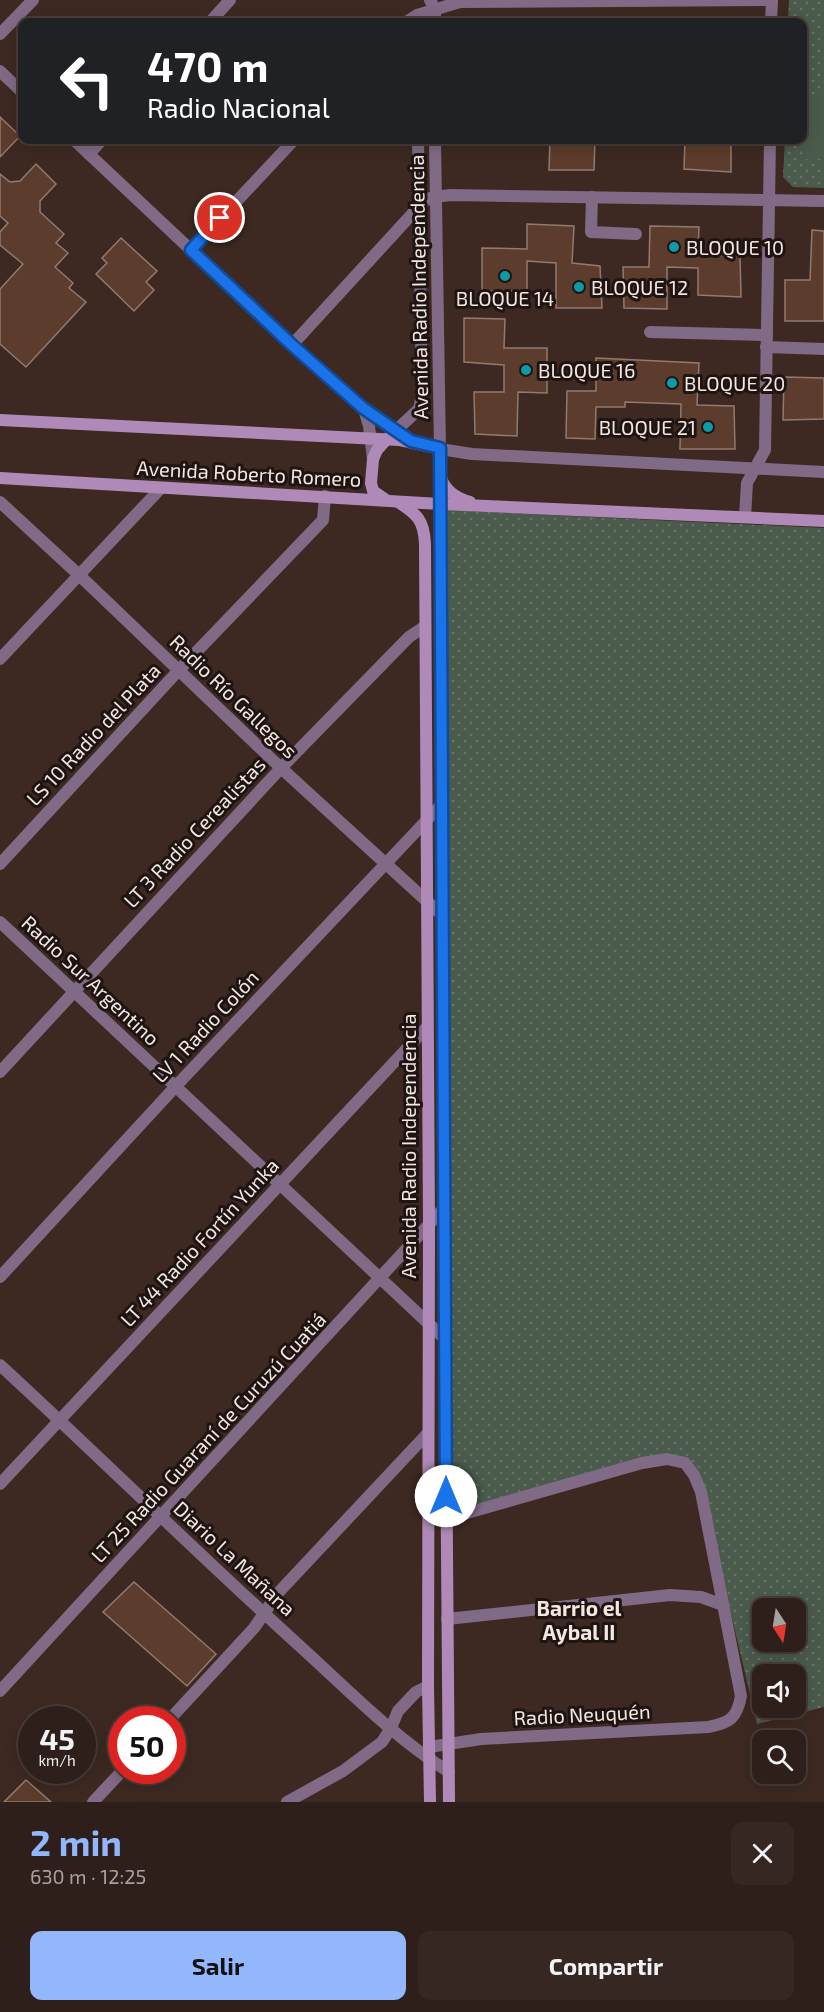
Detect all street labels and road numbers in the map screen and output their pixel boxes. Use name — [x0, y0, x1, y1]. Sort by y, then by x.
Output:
street label: Avenida Radio Independencia — [404, 154, 432, 420]
street label: Avenida Roberto Romero — [136, 455, 362, 491]
street label: Radio Río Gallegos — [165, 629, 303, 763]
street label: LS 10 Radio del Plata — [21, 658, 165, 810]
street label: LT 3 Radio Cerealistas — [118, 752, 270, 912]
street label: Radio Sur Argentino — [17, 910, 165, 1050]
street label: LV 1 Radio Colón — [147, 965, 263, 1087]
street label: Avenida Radio Independencia — [396, 1014, 420, 1278]
street label: LT 44 Radio Fortín Yunka — [115, 1153, 283, 1331]
street label: LT 25 Radio Guaraní de Curuzú Cuatiá — [86, 1307, 330, 1567]
street label: Diario La Mañana — [169, 1496, 301, 1620]
street label: Radio Neuquén — [513, 1698, 651, 1730]

